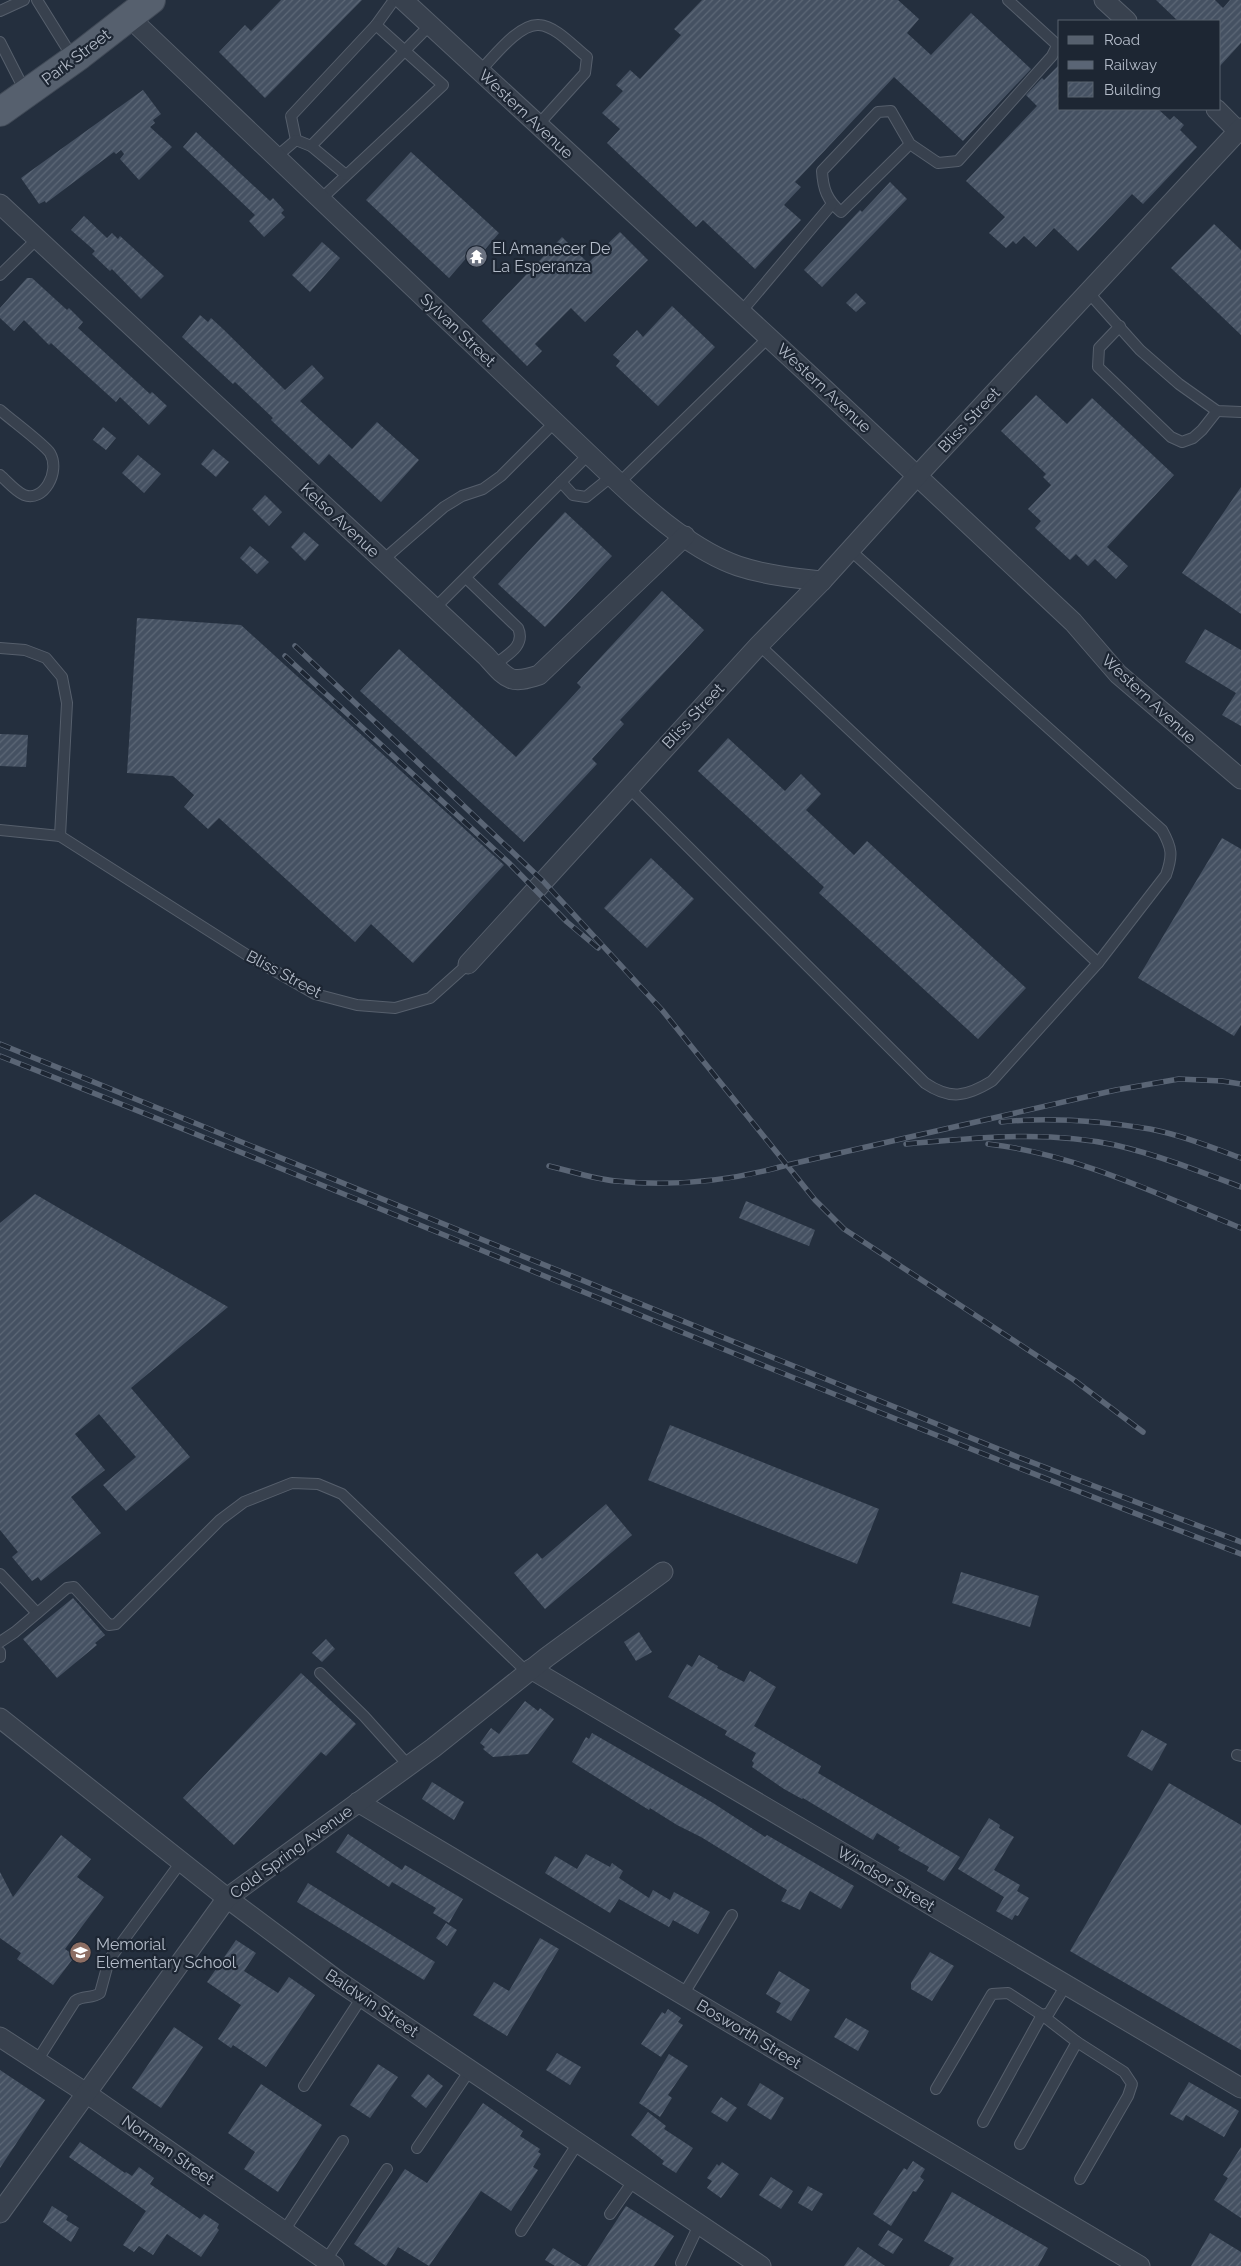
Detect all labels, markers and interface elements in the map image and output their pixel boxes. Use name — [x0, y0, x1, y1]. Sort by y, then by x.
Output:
legend — [1058, 20, 1221, 110]
street label: Park Street — [38, 25, 115, 89]
text: Road — [1104, 31, 1140, 49]
text: Railway — [1104, 56, 1157, 74]
street label: Western Avenue — [475, 65, 577, 163]
text: Building — [1104, 81, 1161, 99]
place label: El Amanecer De La Esperanza — [492, 239, 610, 276]
temple icon: El Amanecer De La Esperanza — [464, 245, 488, 269]
street label: Sylvan Street — [417, 289, 500, 371]
street label: Western Avenue — [773, 339, 875, 437]
street label: Bliss Street — [934, 383, 1004, 457]
street label: Kelso Avenue — [297, 479, 383, 561]
street label: Western Avenue — [1098, 650, 1200, 748]
street label: Bliss Street — [658, 679, 728, 753]
street label: Bliss Street — [243, 946, 325, 1002]
street label: Cold Spring Avenue — [226, 1801, 356, 1903]
street label: Windsor Street — [834, 1842, 939, 1916]
place label: Memorial Elementary School — [96, 1935, 237, 1972]
school or university icon: Memorial Elementary School — [68, 1941, 92, 1965]
street label: Baldwin Street — [322, 1965, 423, 2041]
street label: Bosworth Street — [693, 1995, 805, 2073]
street label: Norman Street — [118, 2111, 218, 2189]

